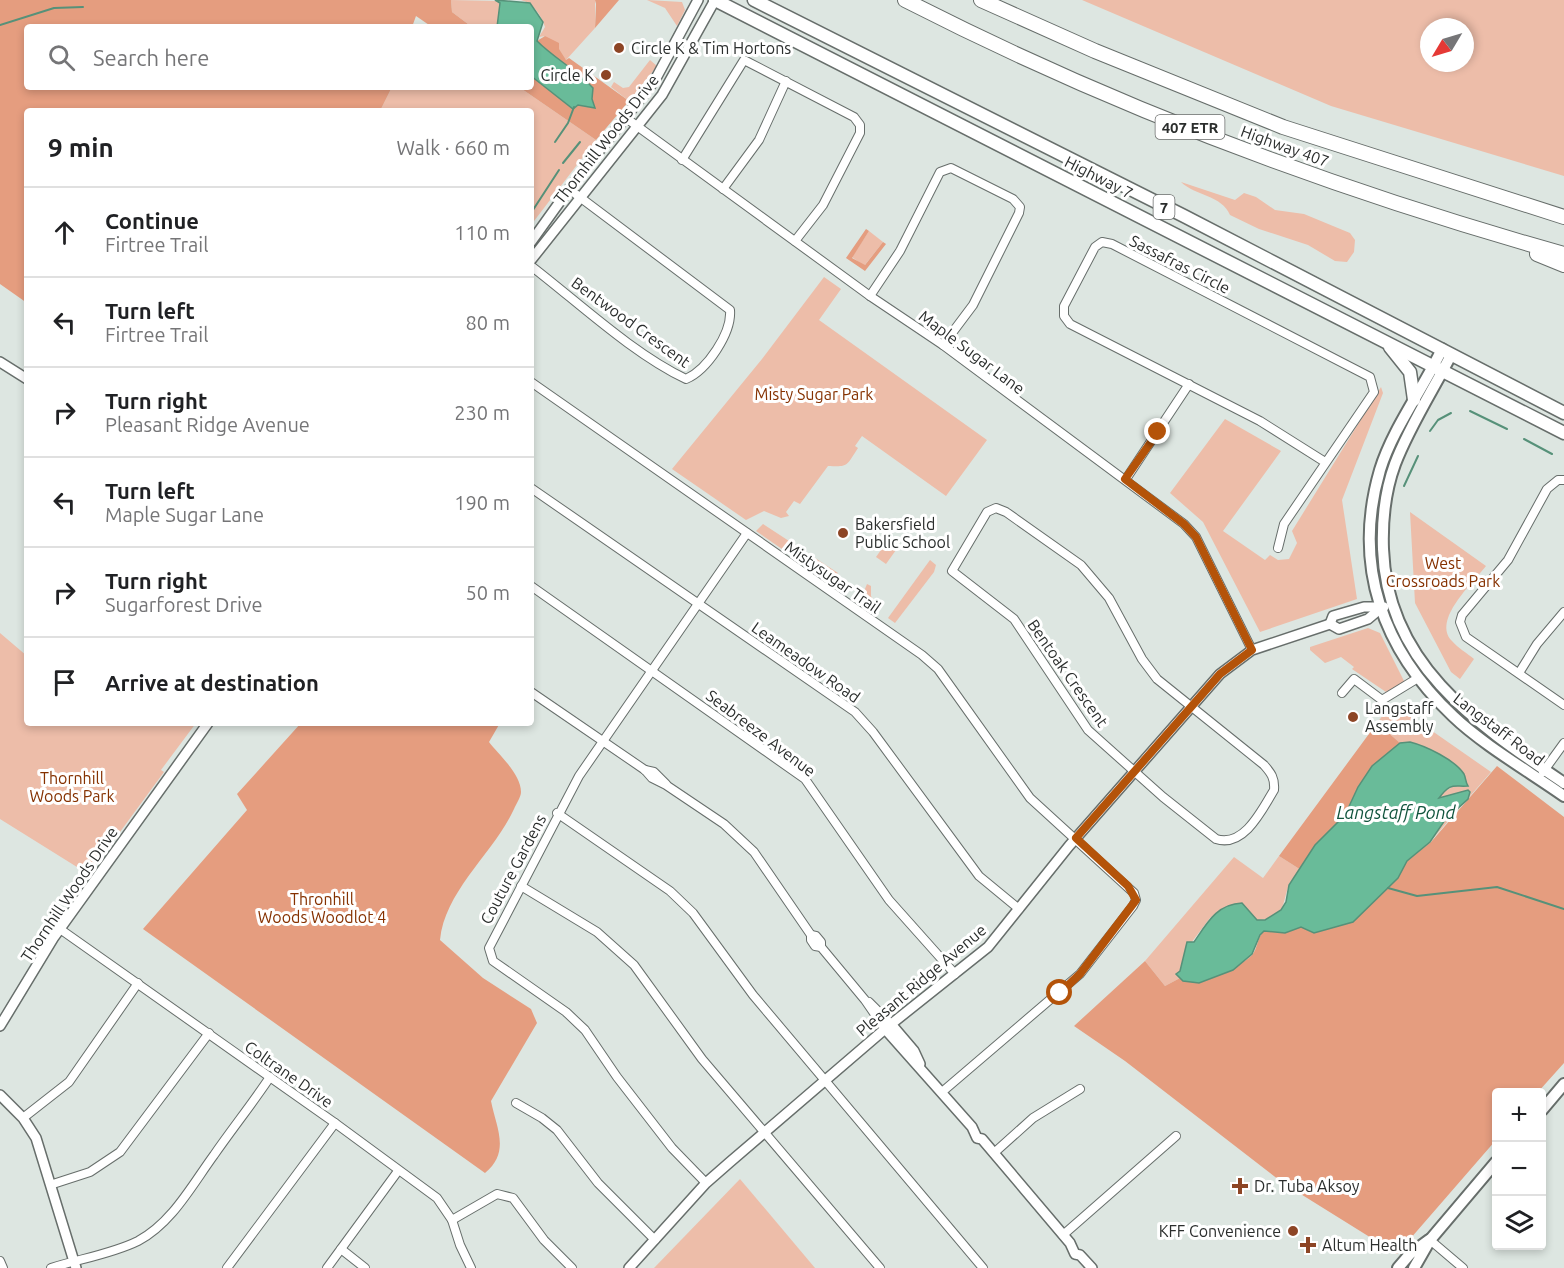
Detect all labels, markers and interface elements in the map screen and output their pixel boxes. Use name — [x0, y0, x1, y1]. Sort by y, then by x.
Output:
north arrow — [1420, 18, 1474, 72]
search box — [24, 24, 534, 90]
place label: Circle K & Tim Hortons — [631, 39, 791, 57]
icon: search — [45, 41, 78, 74]
marker: Circle K & Tim Hortons — [612, 41, 626, 55]
text: Search here — [93, 45, 209, 70]
place label: Circle K — [540, 66, 594, 84]
marker: Circle K — [599, 68, 613, 82]
street label: Thornhill Woods Drive — [550, 71, 662, 207]
road number: 407 ETR — [1156, 115, 1224, 139]
street label: Highway 407 — [1238, 122, 1332, 170]
text: 9 min — [48, 133, 114, 162]
text: Walk · 660 m — [397, 136, 510, 159]
street label: Highway 7 — [1062, 152, 1136, 202]
road number: 7 — [1154, 195, 1174, 219]
text: Continue — [105, 208, 199, 233]
icon: ahead — [48, 216, 81, 249]
text: 110 m — [454, 221, 510, 244]
street label: Sassafras Circle — [1127, 231, 1233, 297]
text: Firtree Trail — [105, 233, 208, 256]
street label: Bentwood Crescent — [568, 273, 694, 371]
text: Turn left — [105, 298, 195, 323]
icon: left — [48, 306, 81, 339]
street label: Maple Sugar Lane — [916, 307, 1028, 397]
text: 80 m — [466, 311, 510, 334]
text: Firtree Trail — [105, 323, 208, 346]
park label: Misty Sugar Park — [755, 385, 873, 403]
text: Turn right — [105, 388, 207, 413]
icon: right — [48, 396, 81, 429]
text: 230 m — [454, 401, 510, 424]
text: Pleasant Ridge Avenue — [105, 413, 310, 436]
route end — [1144, 418, 1170, 444]
text: Turn left — [105, 478, 195, 503]
icon: left — [48, 486, 81, 519]
text: 190 m — [454, 491, 510, 514]
text: Maple Sugar Lane — [105, 503, 264, 526]
place label: Bakersfield Public School — [855, 515, 950, 551]
marker: Bakersfield Public School — [836, 526, 850, 540]
street label: Mistysugar Trail — [782, 537, 884, 617]
park label: West Crossroads Park — [1386, 554, 1500, 590]
text: Turn right — [105, 568, 207, 593]
icon: right — [48, 576, 81, 609]
text: 50 m — [466, 581, 510, 604]
text: Sugarforest Drive — [105, 593, 263, 616]
street label: Bentoak Crescent — [1024, 616, 1112, 731]
street label: Leameadow Road — [749, 618, 863, 706]
icon: arrive — [48, 666, 81, 699]
text: Arrive at destination — [105, 670, 319, 695]
street label: Seabreeze Avenue — [703, 686, 819, 780]
street label: Langstaff Road — [1450, 689, 1548, 769]
place label: Langstaff Assembly — [1365, 699, 1434, 735]
marker: Langstaff Assembly — [1346, 710, 1360, 724]
park label: Thornhill Woods Park — [29, 769, 115, 805]
water label: Langstaff Pond — [1336, 802, 1457, 823]
street label: Couture Gardens — [477, 811, 549, 927]
street label: Thornhill Woods Drive — [17, 823, 121, 965]
park label: Thronhill Woods Woodlot 4 — [258, 890, 386, 926]
street label: Pleasant Ridge Avenue — [852, 920, 990, 1040]
route start — [1046, 979, 1072, 1005]
street label: Coltrane Drive — [241, 1037, 337, 1111]
map controls — [1492, 1088, 1546, 1250]
button: + — [1492, 1088, 1546, 1142]
button: − — [1492, 1142, 1546, 1196]
marker: Dr. Tuba Aksoy — [1231, 1177, 1249, 1195]
place label: Dr. Tuba Aksoy — [1254, 1177, 1360, 1195]
button: layers — [1492, 1196, 1546, 1250]
place label: KFF Convenience — [1159, 1222, 1281, 1240]
marker: KFF Convenience — [1286, 1224, 1300, 1238]
marker: Altum Health — [1299, 1236, 1317, 1254]
place label: Altum Health — [1322, 1236, 1417, 1254]

